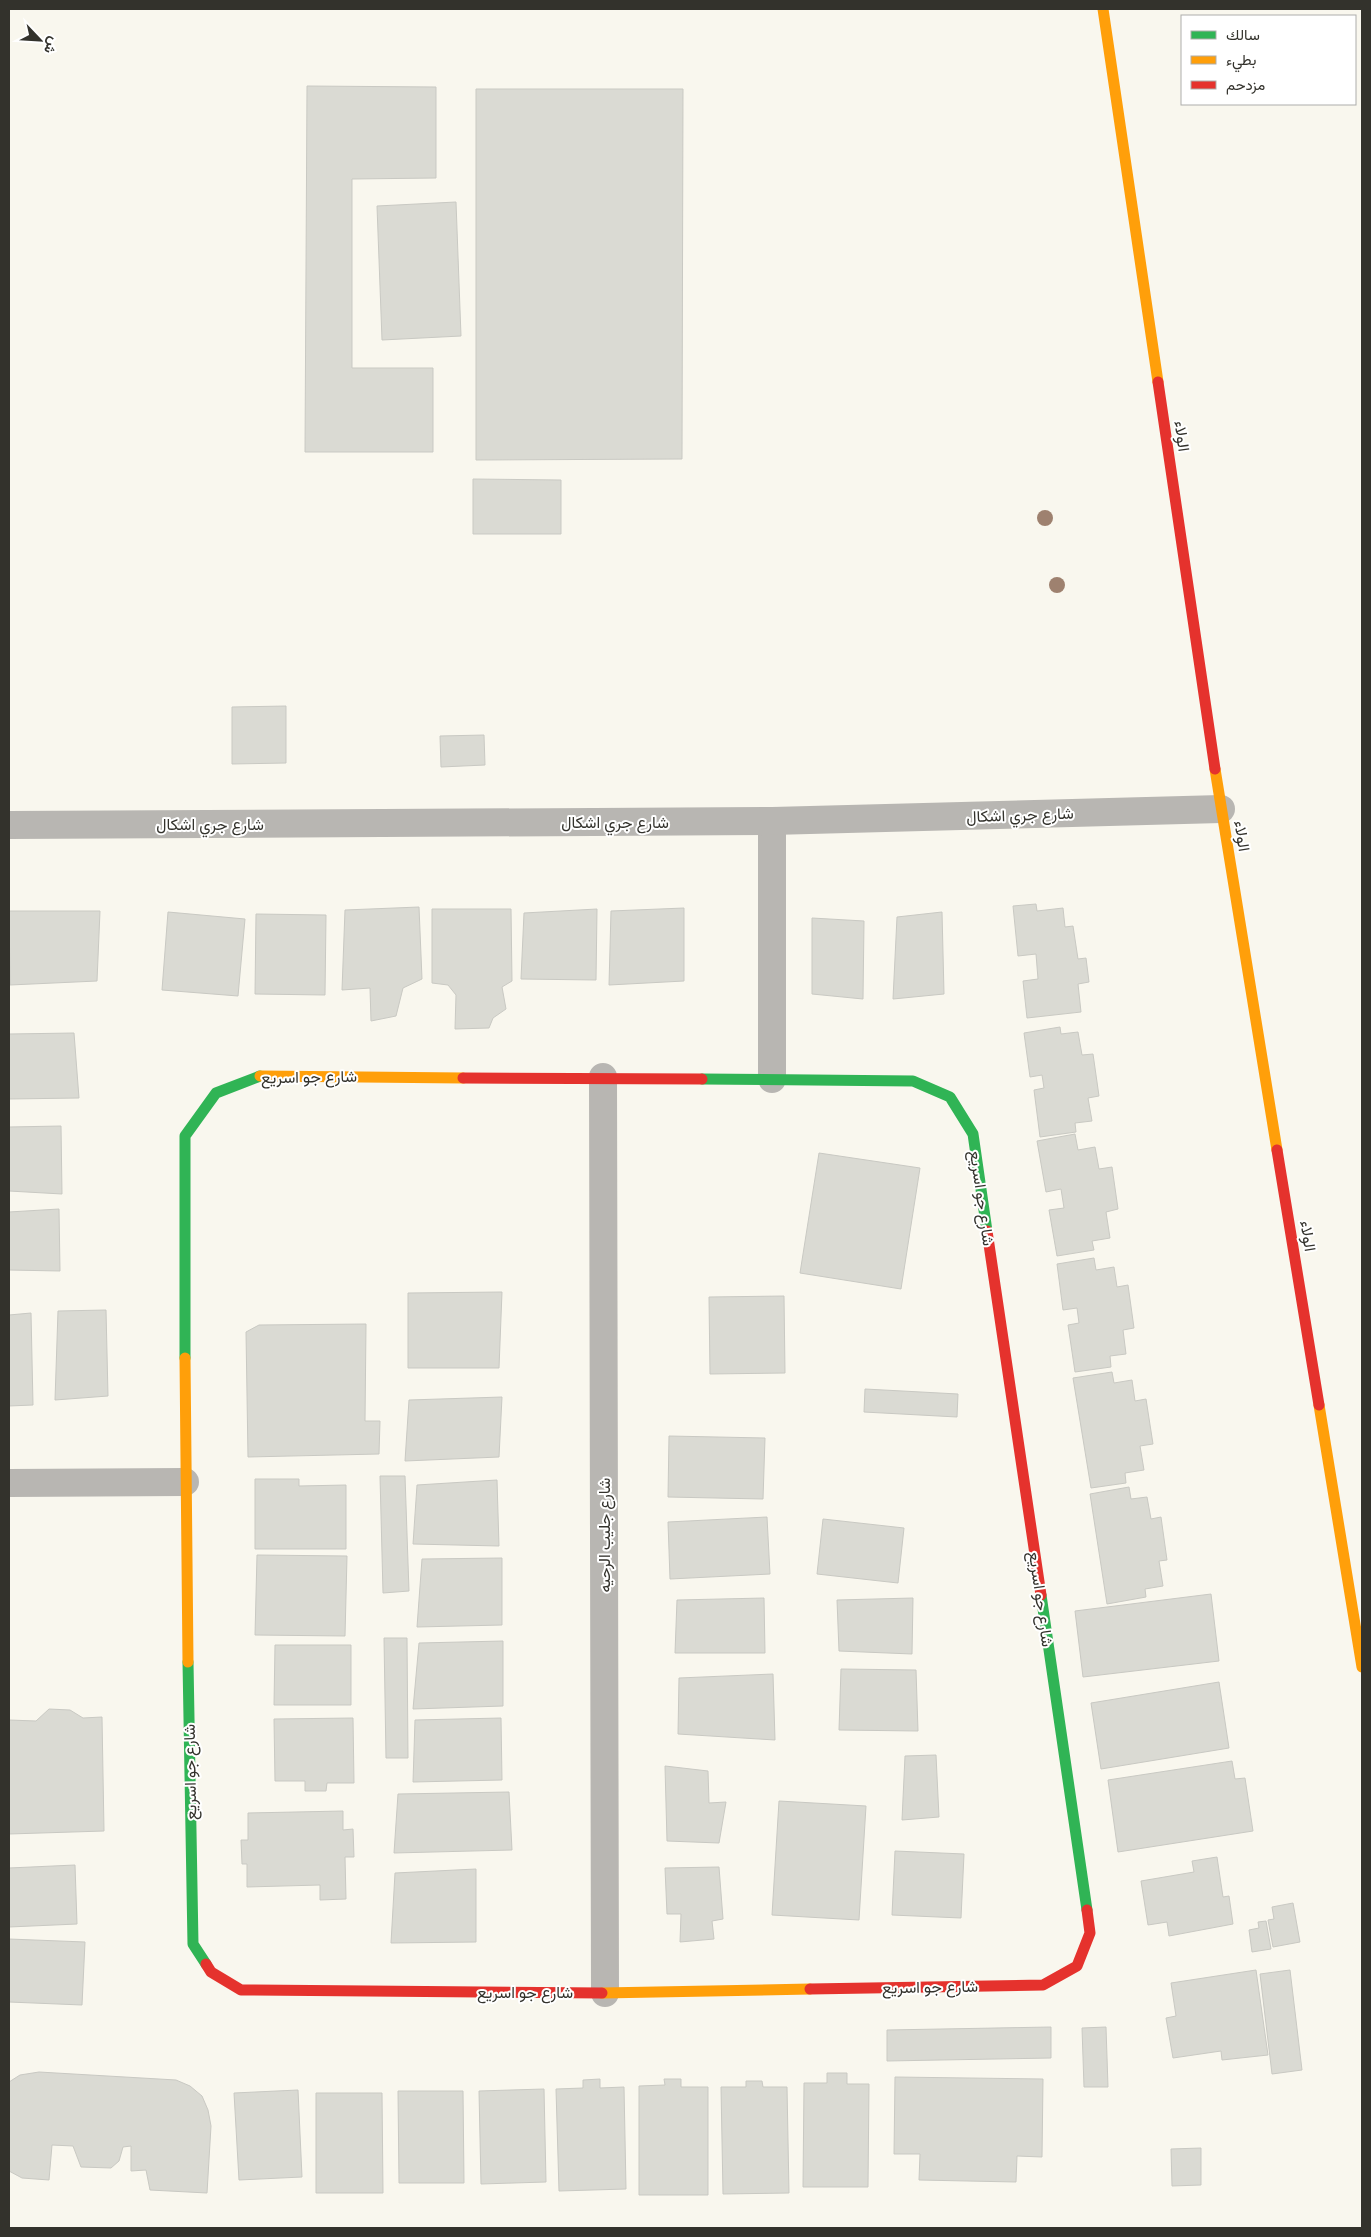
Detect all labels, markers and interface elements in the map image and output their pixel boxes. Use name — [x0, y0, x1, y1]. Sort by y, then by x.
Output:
north arrow — [15, 15, 65, 65]
legend — [1181, 15, 1356, 105]
text: سالك — [1226, 25, 1260, 44]
text: ش — [40, 34, 63, 57]
text: بطيء — [1226, 50, 1256, 73]
text: مزدحم — [1226, 75, 1265, 95]
street label: الولاء — [1169, 419, 1195, 453]
street label: شارع جري اشكال — [966, 803, 1074, 830]
street label: شارع جري اشكال — [561, 812, 669, 836]
street label: شارع جري اشكال — [156, 814, 264, 838]
street label: الولاء — [1229, 819, 1255, 853]
street label: شارع جو اسريع — [261, 1066, 357, 1089]
street label: شارع جو اسريع — [964, 1149, 999, 1247]
street label: الولاء — [1295, 1219, 1321, 1253]
street label: شارع جليب الرحيه — [594, 1478, 616, 1592]
street label: شارع جو اسريع — [1023, 1550, 1058, 1648]
street label: شارع جو اسريع — [179, 1724, 202, 1820]
street label: شارع جو اسريع — [882, 1976, 978, 1999]
street label: شارع جو اسريع — [477, 1982, 573, 2004]

